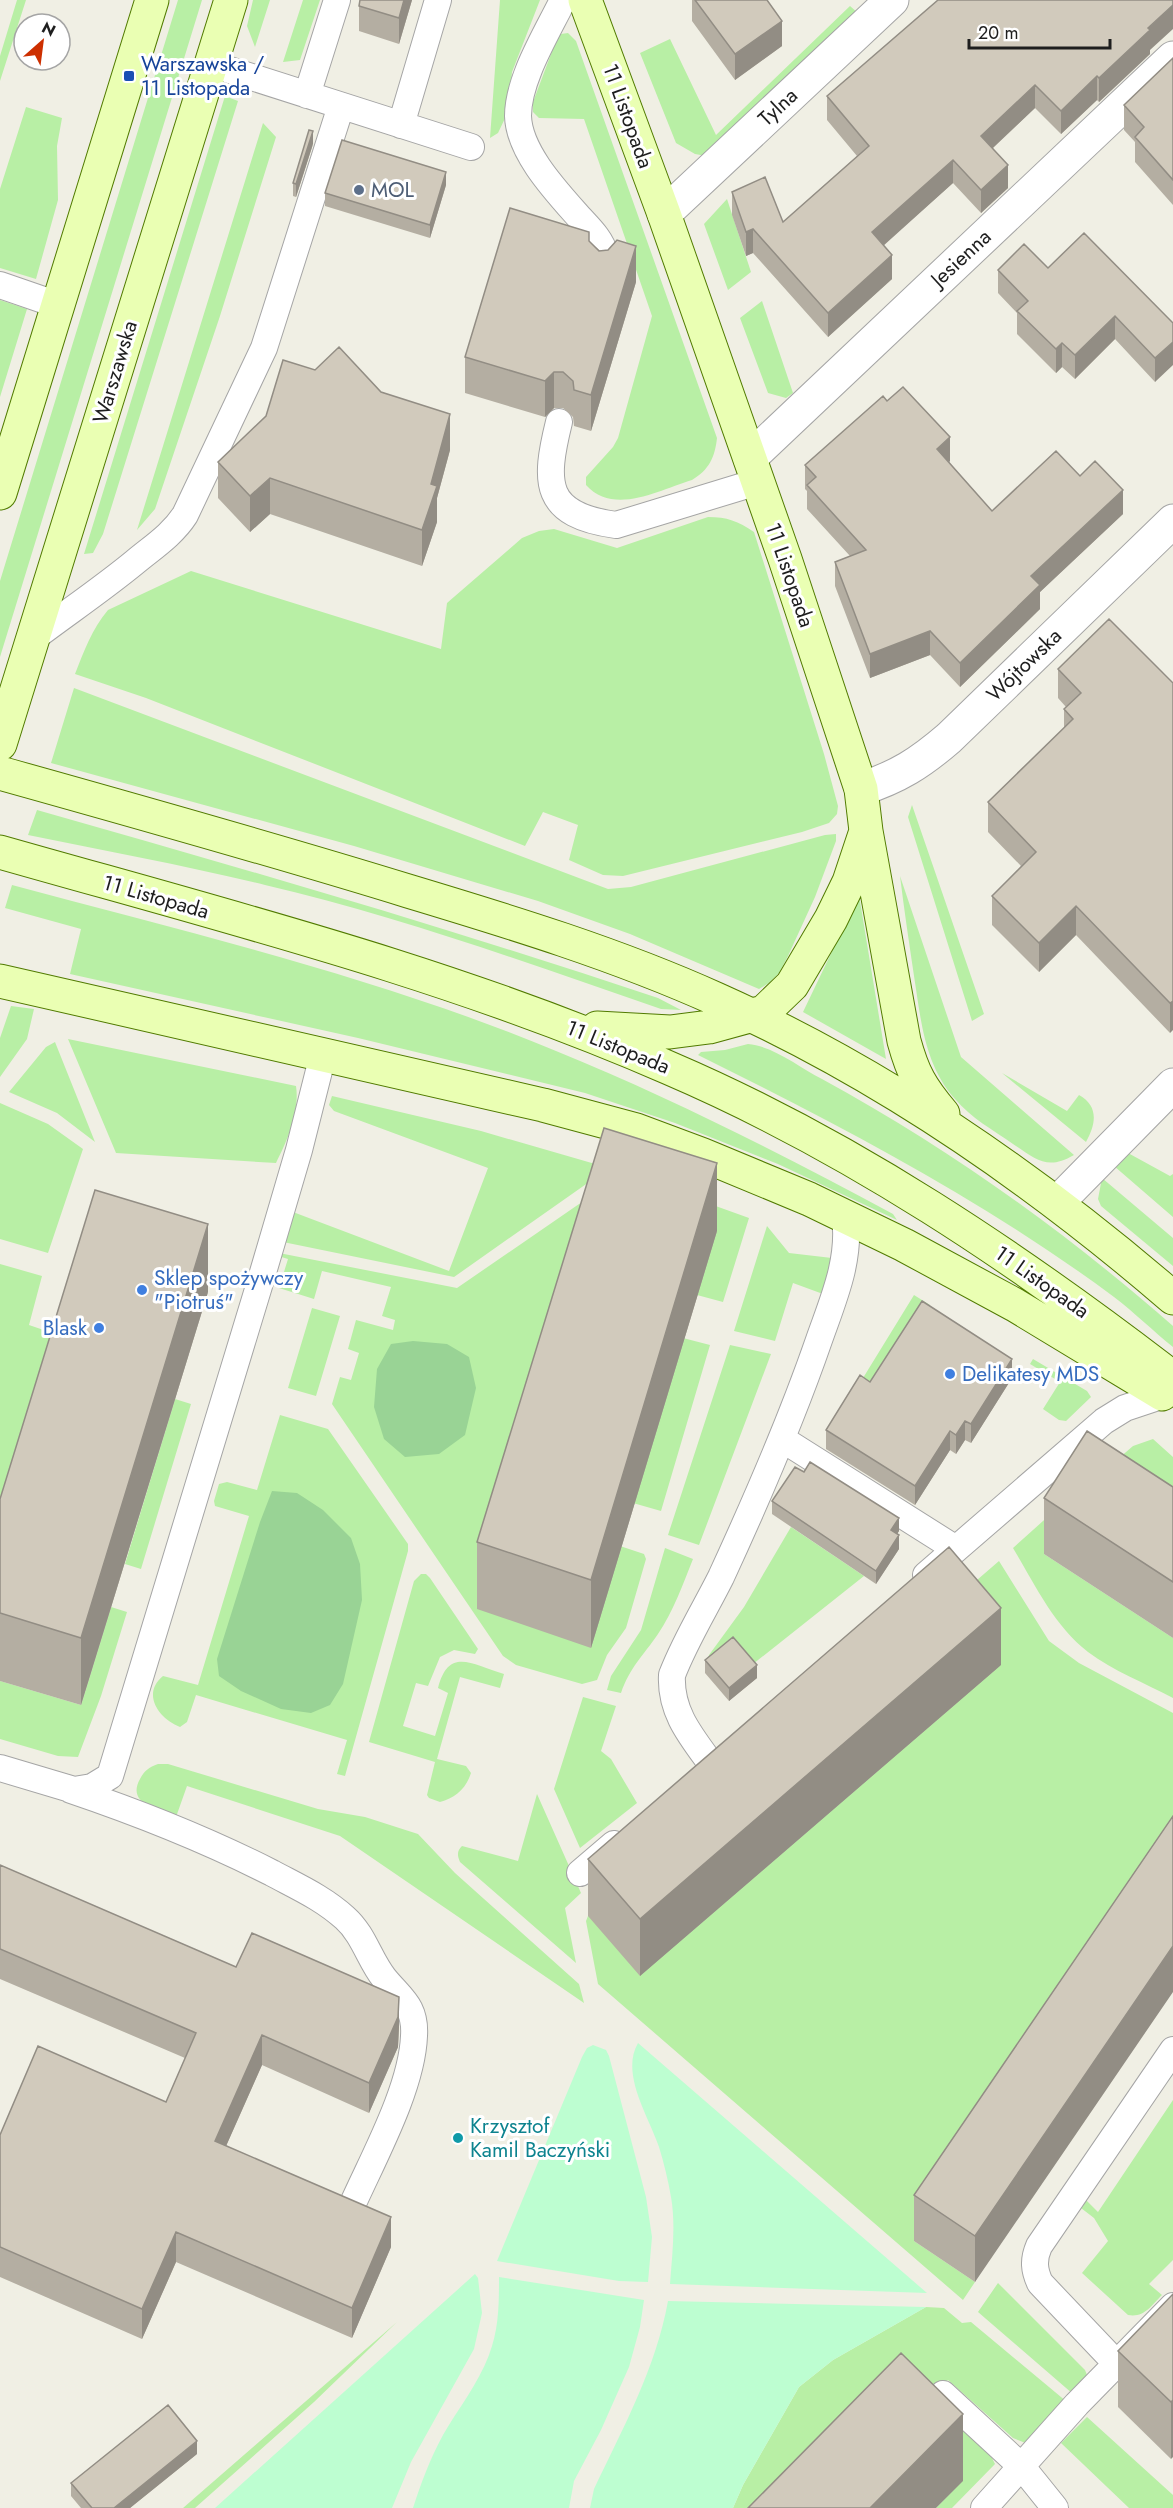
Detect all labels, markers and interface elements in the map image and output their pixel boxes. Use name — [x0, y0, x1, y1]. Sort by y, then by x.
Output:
north arrow — [12, 12, 72, 72]
scale bar — [969, 12, 1110, 50]
text: N — [38, 16, 60, 42]
text: 20 m — [978, 20, 1018, 46]
place label: Warszawska / 11 Listopada — [141, 49, 264, 103]
street label: 11 Listopada — [595, 60, 661, 172]
marker: Warszawska / 11 Listopada — [122, 69, 136, 83]
street label: Tylna — [752, 81, 804, 133]
place label: MOL — [371, 175, 415, 205]
marker: MOL — [352, 183, 366, 197]
street label: Jesienna — [922, 222, 998, 296]
street label: Warszawska — [85, 317, 145, 427]
street label: 11 Listopada — [758, 518, 822, 632]
street label: Wójtowska — [980, 622, 1068, 708]
street label: 11 Listopada — [99, 868, 213, 926]
street label: 11 Listopada — [562, 1013, 674, 1081]
street label: 11 Listopada — [989, 1238, 1095, 1326]
place label: Sklep spożywczy "Piotruś" — [154, 1263, 304, 1317]
marker: Sklep spożywczy "Piotruś" — [135, 1283, 149, 1297]
place label: Blask — [43, 1313, 88, 1343]
marker: Blask — [92, 1321, 106, 1335]
place label: Delikatesy MDS — [962, 1359, 1099, 1389]
marker: Delikatesy MDS — [943, 1367, 957, 1381]
place label: Krzysztof Kamil Baczyński — [470, 2111, 610, 2165]
marker: Krzysztof Kamil Baczyński — [451, 2131, 465, 2145]

